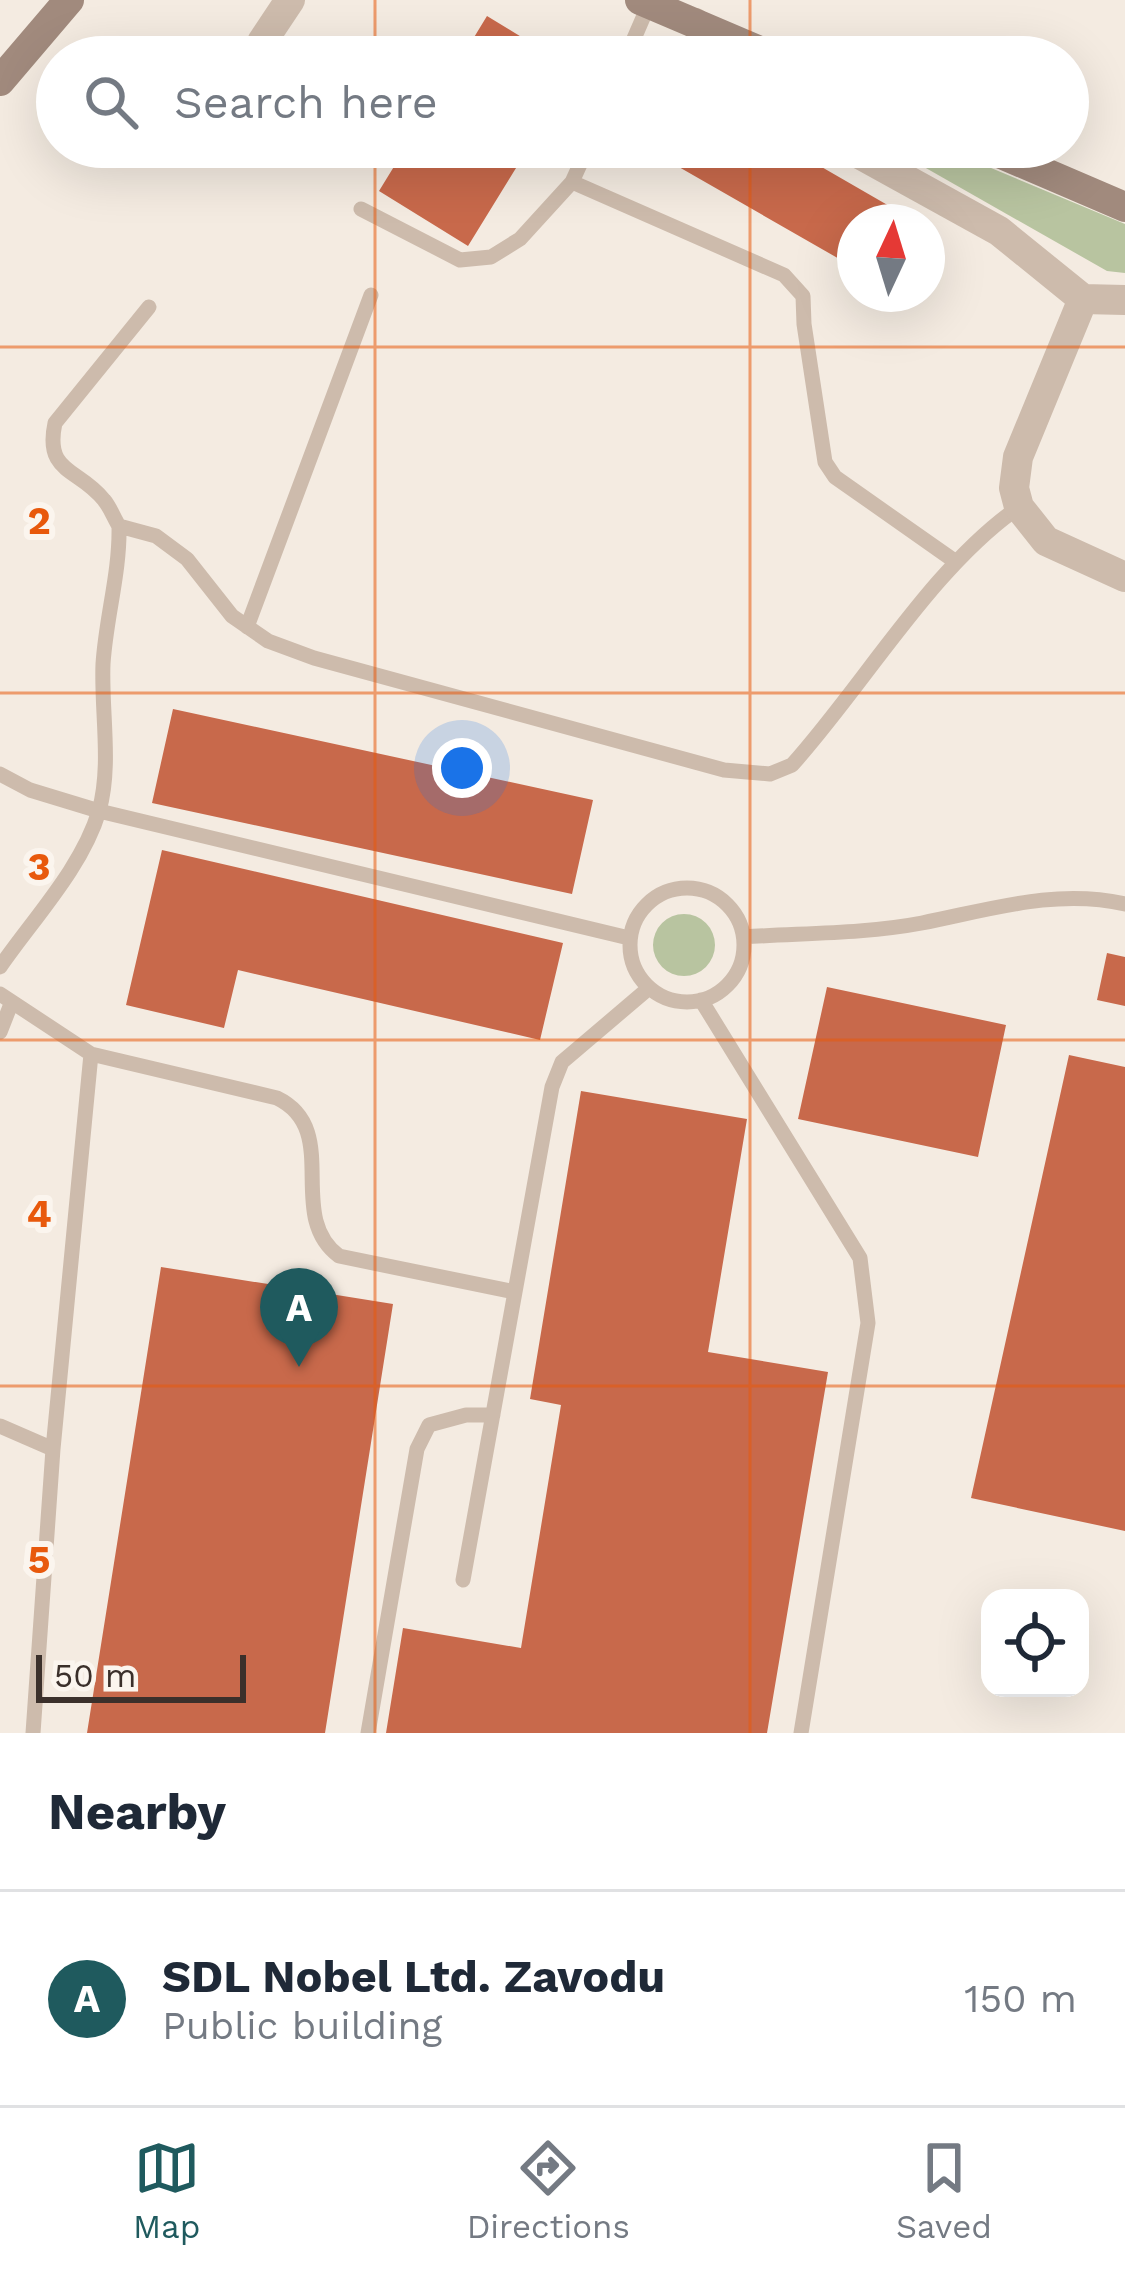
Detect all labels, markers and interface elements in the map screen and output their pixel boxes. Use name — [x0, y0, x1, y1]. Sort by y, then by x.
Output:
search box — [36, 36, 1089, 168]
icon: search — [78, 69, 144, 135]
text: Search here — [174, 76, 438, 129]
north arrow — [837, 204, 945, 312]
text: 2 — [27, 498, 51, 543]
your location — [432, 738, 492, 798]
text: 3 — [27, 844, 51, 889]
text: 4 — [26, 1191, 52, 1236]
pin: A — [260, 1268, 338, 1367]
text: 5 — [28, 1537, 50, 1582]
map controls — [981, 1589, 1089, 1697]
button: locate — [981, 1589, 1089, 1697]
scale bar — [36, 1649, 246, 1702]
text: 50 m — [54, 1656, 136, 1695]
text: Nearby — [48, 1782, 226, 1841]
text: SDL Nobel Ltd. Zavodu — [162, 1950, 665, 2003]
text: A — [74, 1976, 100, 2021]
text: 150 m — [964, 1976, 1077, 2021]
text: Public building — [162, 2003, 442, 2048]
tab: Map — [133, 2135, 200, 2246]
tab: Directions — [467, 2135, 630, 2246]
tab: Saved — [896, 2135, 992, 2246]

